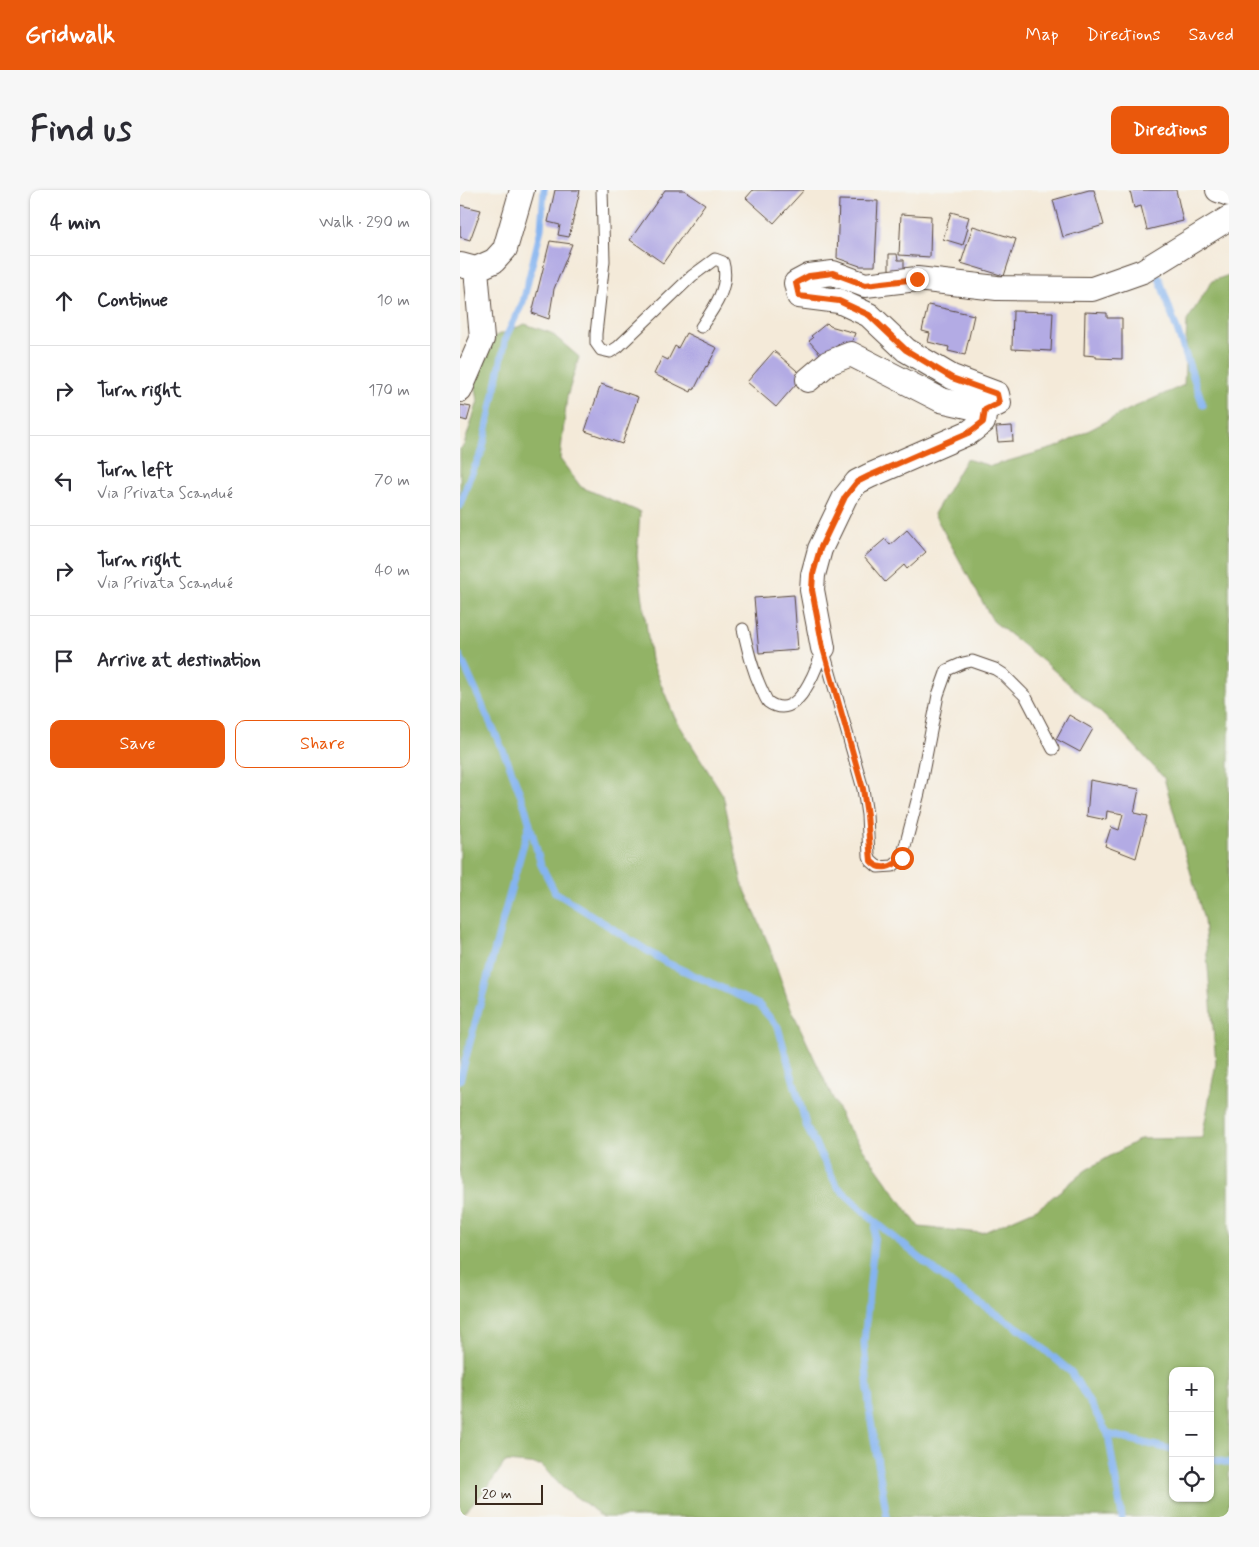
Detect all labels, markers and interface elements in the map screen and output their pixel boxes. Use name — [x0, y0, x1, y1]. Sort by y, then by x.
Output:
text: Gridwalk — [25, 20, 115, 51]
text: Map — [1026, 23, 1059, 47]
text: Directions — [1087, 23, 1161, 47]
text: Saved — [1189, 23, 1234, 47]
button: Directions — [1111, 106, 1229, 154]
text: Find us — [30, 107, 132, 153]
text: 4 min — [50, 209, 101, 237]
text: Walk · 290 m — [319, 212, 410, 233]
route end — [906, 268, 929, 291]
icon: ahead — [50, 287, 78, 315]
text: Continue — [97, 288, 168, 313]
text: 10 m — [377, 290, 410, 311]
icon: right — [50, 377, 78, 405]
text: Turn right — [97, 378, 181, 403]
text: 170 m — [368, 380, 410, 401]
text: Turn left — [97, 458, 173, 483]
icon: left — [50, 467, 78, 495]
text: 70 m — [374, 470, 410, 491]
text: Via Privata Scandué — [97, 483, 233, 504]
text: Turn right — [97, 548, 181, 573]
icon: right — [50, 557, 78, 585]
text: 40 m — [374, 560, 410, 581]
text: Via Privata Scandué — [97, 573, 233, 594]
icon: arrive — [50, 647, 78, 675]
text: Arrive at destination — [97, 648, 261, 673]
button: Save — [50, 720, 225, 768]
button: Share — [235, 720, 410, 768]
route start — [891, 847, 914, 870]
map controls — [1169, 1367, 1214, 1502]
button: + — [1169, 1367, 1214, 1412]
button: − — [1169, 1412, 1214, 1457]
button: locate — [1169, 1457, 1214, 1502]
scale bar — [475, 1482, 542, 1505]
text: 20 m — [482, 1485, 512, 1503]

